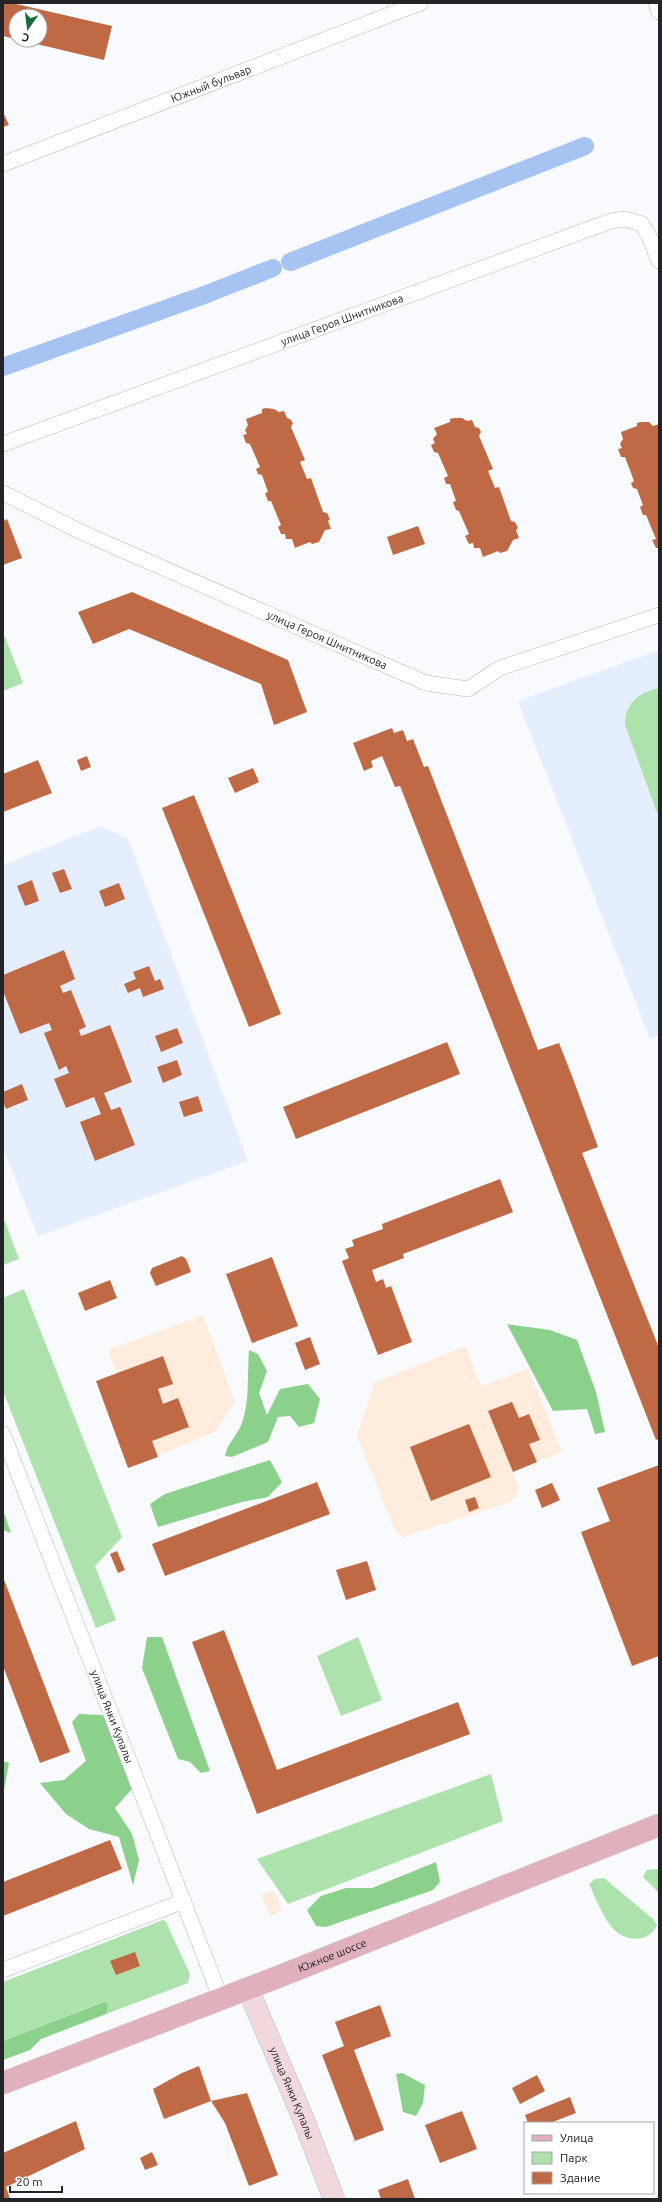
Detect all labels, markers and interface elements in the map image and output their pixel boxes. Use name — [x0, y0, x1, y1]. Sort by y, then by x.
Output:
north arrow — [8, 8, 48, 48]
text: С — [21, 31, 30, 44]
street label: Южный бульвар — [169, 63, 253, 105]
street label: улица Героя Шнитникова — [279, 292, 405, 348]
street label: улица Героя Шнитникова — [265, 608, 389, 671]
street label: улица Янки Купалы — [89, 1668, 135, 1765]
street label: Южное шоссе — [296, 1936, 368, 1974]
street label: улица Янки Купалы — [267, 2045, 317, 2141]
legend — [524, 2122, 654, 2194]
text: Улица — [560, 2131, 593, 2144]
text: Парк — [560, 2151, 588, 2164]
scale bar — [10, 2168, 62, 2194]
text: Здание — [560, 2171, 601, 2184]
text: 20 m — [16, 2175, 43, 2188]

